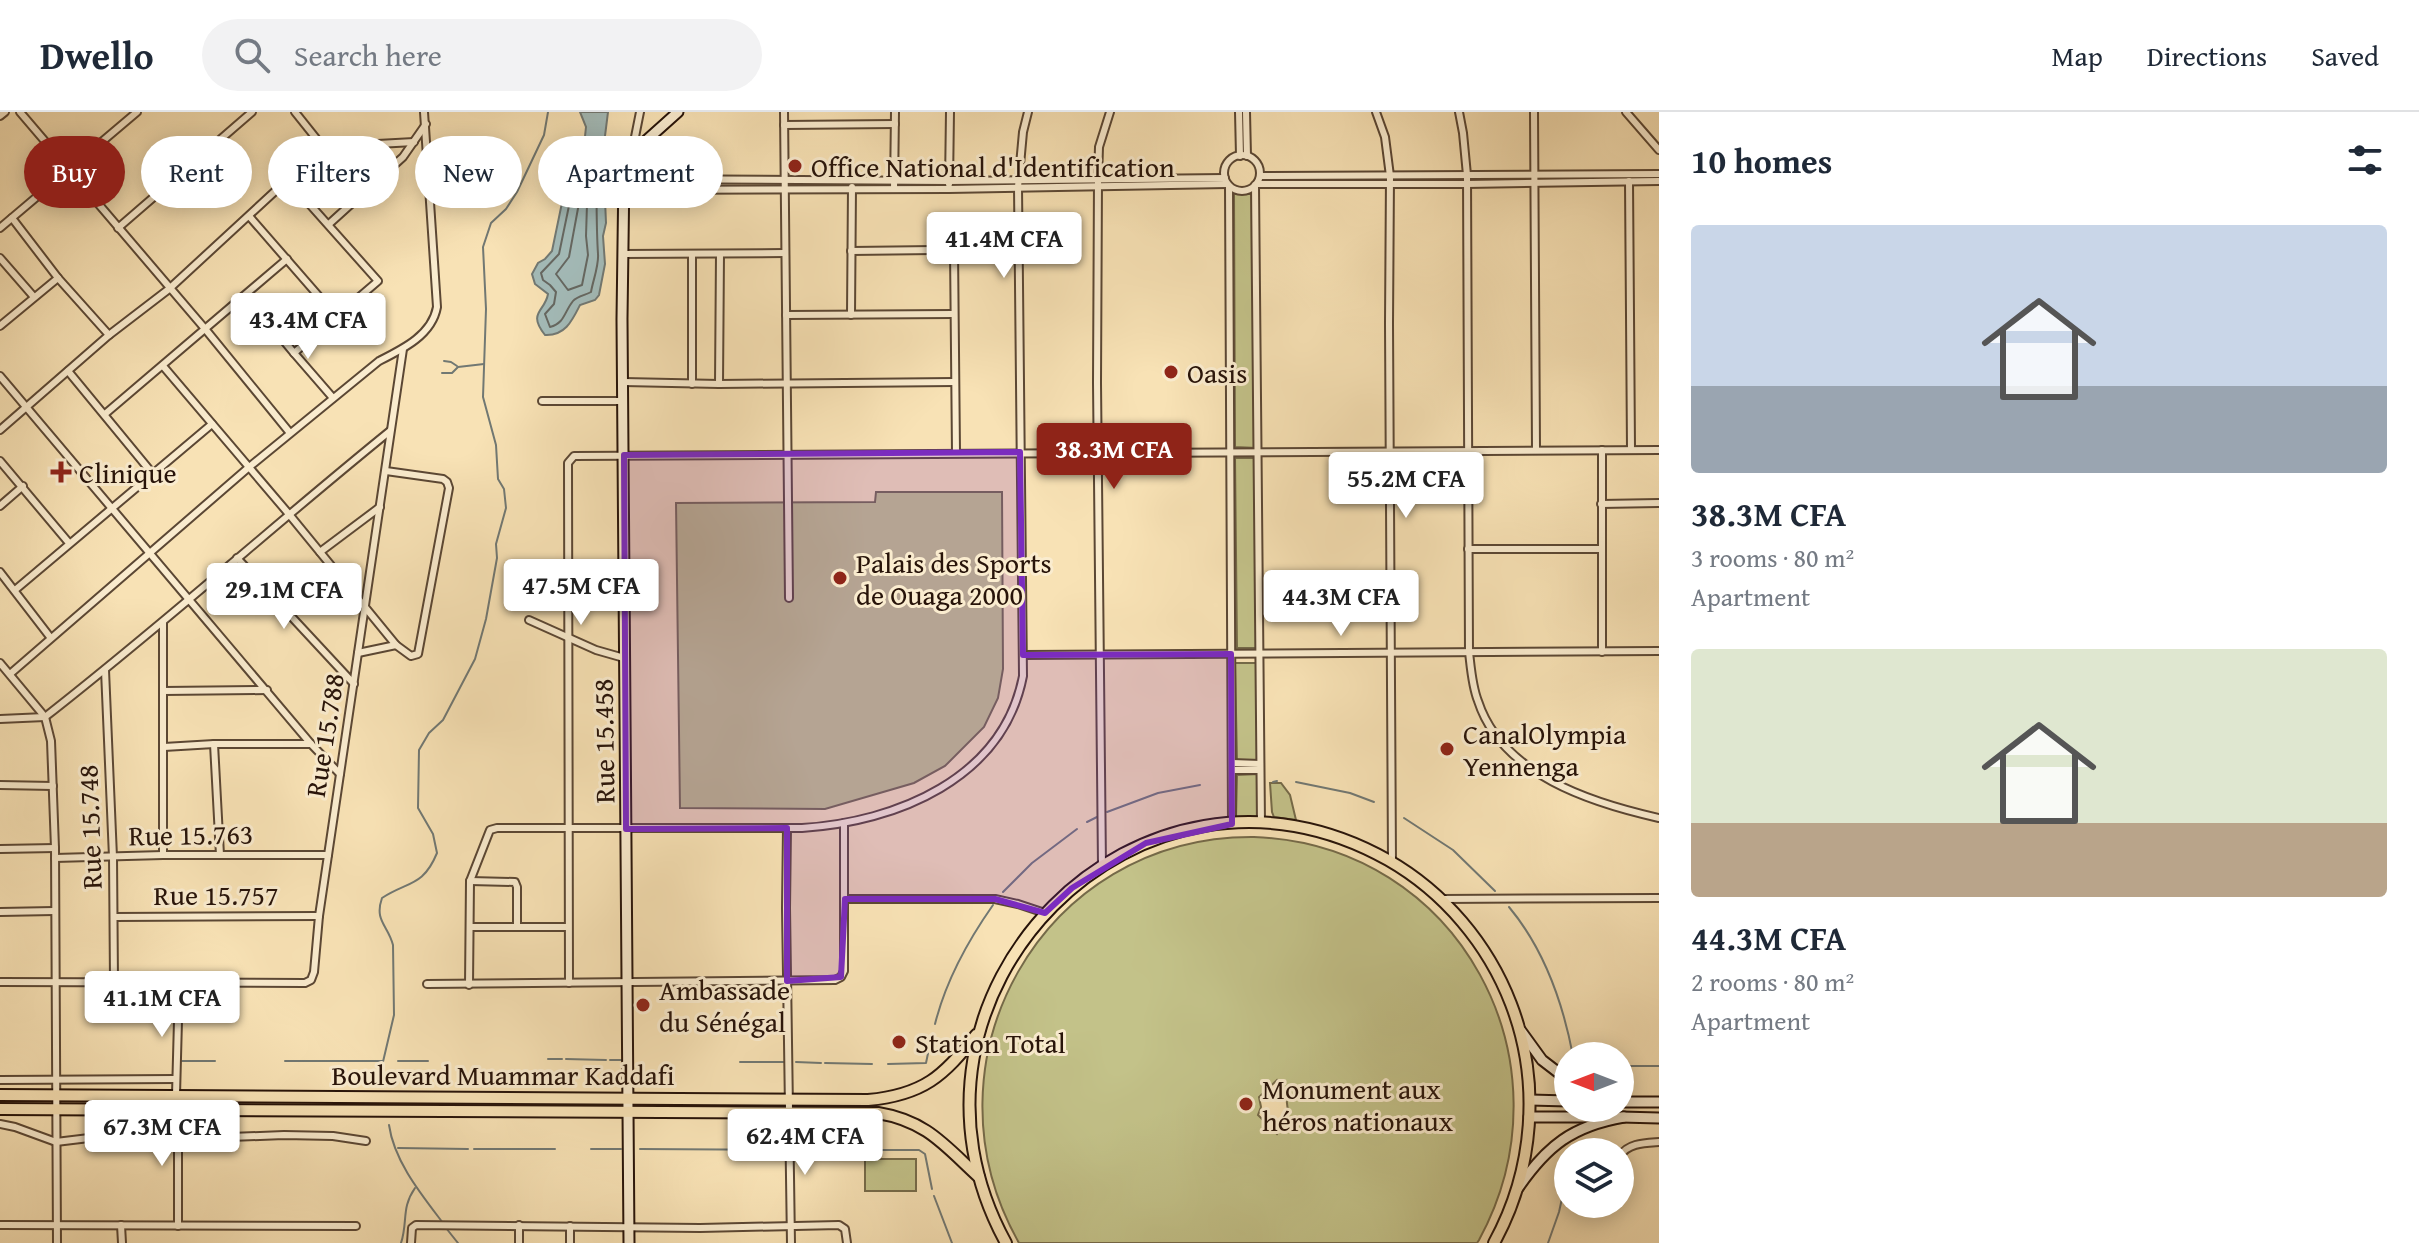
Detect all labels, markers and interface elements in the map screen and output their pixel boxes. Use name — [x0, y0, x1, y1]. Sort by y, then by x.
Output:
search box — [202, 19, 762, 91]
text: Dwello — [40, 27, 154, 83]
icon: search — [230, 33, 274, 77]
text: Search here — [294, 33, 442, 77]
text: Map — [2051, 35, 2103, 76]
text: Directions — [2147, 35, 2267, 76]
text: Saved — [2311, 35, 2379, 76]
chip: Buy — [24, 136, 125, 208]
chip: Rent — [141, 136, 252, 208]
chip: Filters — [268, 136, 399, 208]
chip: New — [415, 136, 522, 208]
chip: Apartment — [538, 136, 723, 208]
text: 10 homes — [1691, 136, 1832, 185]
icon: filters — [2343, 138, 2387, 182]
place label: Office National d'Identification — [811, 146, 1175, 187]
marker: Office National d'Identification — [786, 157, 804, 175]
pin: 41.4M CFA — [912, 212, 1096, 280]
text: 41.4M CFA — [945, 218, 1063, 257]
icon: home — [1967, 277, 2111, 421]
pin: 43.4M CFA — [216, 293, 400, 361]
text: 43.4M CFA — [249, 299, 367, 338]
place label: Oasis — [1187, 352, 1247, 393]
marker: Oasis — [1162, 363, 1180, 381]
pin: 38.3M CFA — [1022, 423, 1206, 491]
text: 38.3M CFA — [1055, 429, 1173, 468]
place label: Clinique — [79, 452, 177, 493]
pin: 55.2M CFA — [1314, 452, 1498, 520]
text: 55.2M CFA — [1347, 458, 1465, 497]
marker: Clinique — [50, 461, 72, 483]
text: 38.3M CFA — [1691, 489, 1846, 538]
text: 3 rooms · 80 m² — [1691, 538, 1854, 577]
place label: Palais des Sports de Ouaga 2000 — [856, 542, 1052, 615]
pin: 47.5M CFA — [489, 559, 673, 627]
pin: 29.1M CFA — [192, 563, 376, 631]
text: 47.5M CFA — [522, 565, 640, 604]
text: 29.1M CFA — [225, 569, 343, 608]
marker: Palais des Sports de Ouaga 2000 — [831, 569, 849, 587]
pin: 44.3M CFA — [1249, 570, 1433, 638]
text: 44.3M CFA — [1282, 576, 1400, 615]
text: Apartment — [1691, 577, 1810, 616]
street label: Rue 15.788 — [294, 670, 354, 800]
street label: Rue 15.458 — [581, 678, 625, 804]
icon: home — [1967, 701, 2111, 845]
place label: CanalOlympia Yennenga — [1463, 713, 1627, 786]
marker: CanalOlympia Yennenga — [1438, 740, 1456, 758]
street label: Rue 15.748 — [66, 764, 112, 890]
street label: Rue 15.763 — [128, 812, 254, 856]
street label: Rue 15.757 — [154, 874, 278, 915]
text: 44.3M CFA — [1691, 913, 1846, 962]
text: 2 rooms · 80 m² — [1691, 962, 1854, 1001]
place label: Ambassade du Sénégal — [659, 969, 790, 1042]
pin: 41.1M CFA — [70, 971, 254, 1039]
text: 41.1M CFA — [103, 977, 221, 1016]
marker: Ambassade du Sénégal — [634, 996, 652, 1014]
text: Apartment — [1691, 1001, 1810, 1040]
place label: Station Total — [915, 1022, 1066, 1063]
marker: Station Total — [890, 1033, 908, 1051]
north arrow — [1554, 1042, 1634, 1122]
map controls — [1554, 1042, 1634, 1218]
street label: Boulevard Muammar Kaddafi — [331, 1054, 675, 1095]
place label: Monument aux héros nationaux — [1262, 1068, 1454, 1141]
marker: Monument aux héros nationaux — [1237, 1095, 1255, 1113]
pin: 67.3M CFA — [70, 1100, 254, 1168]
text: 67.3M CFA — [103, 1106, 221, 1145]
pin: 62.4M CFA — [713, 1109, 897, 1177]
text: 62.4M CFA — [746, 1115, 864, 1154]
button: layers — [1554, 1138, 1634, 1218]

